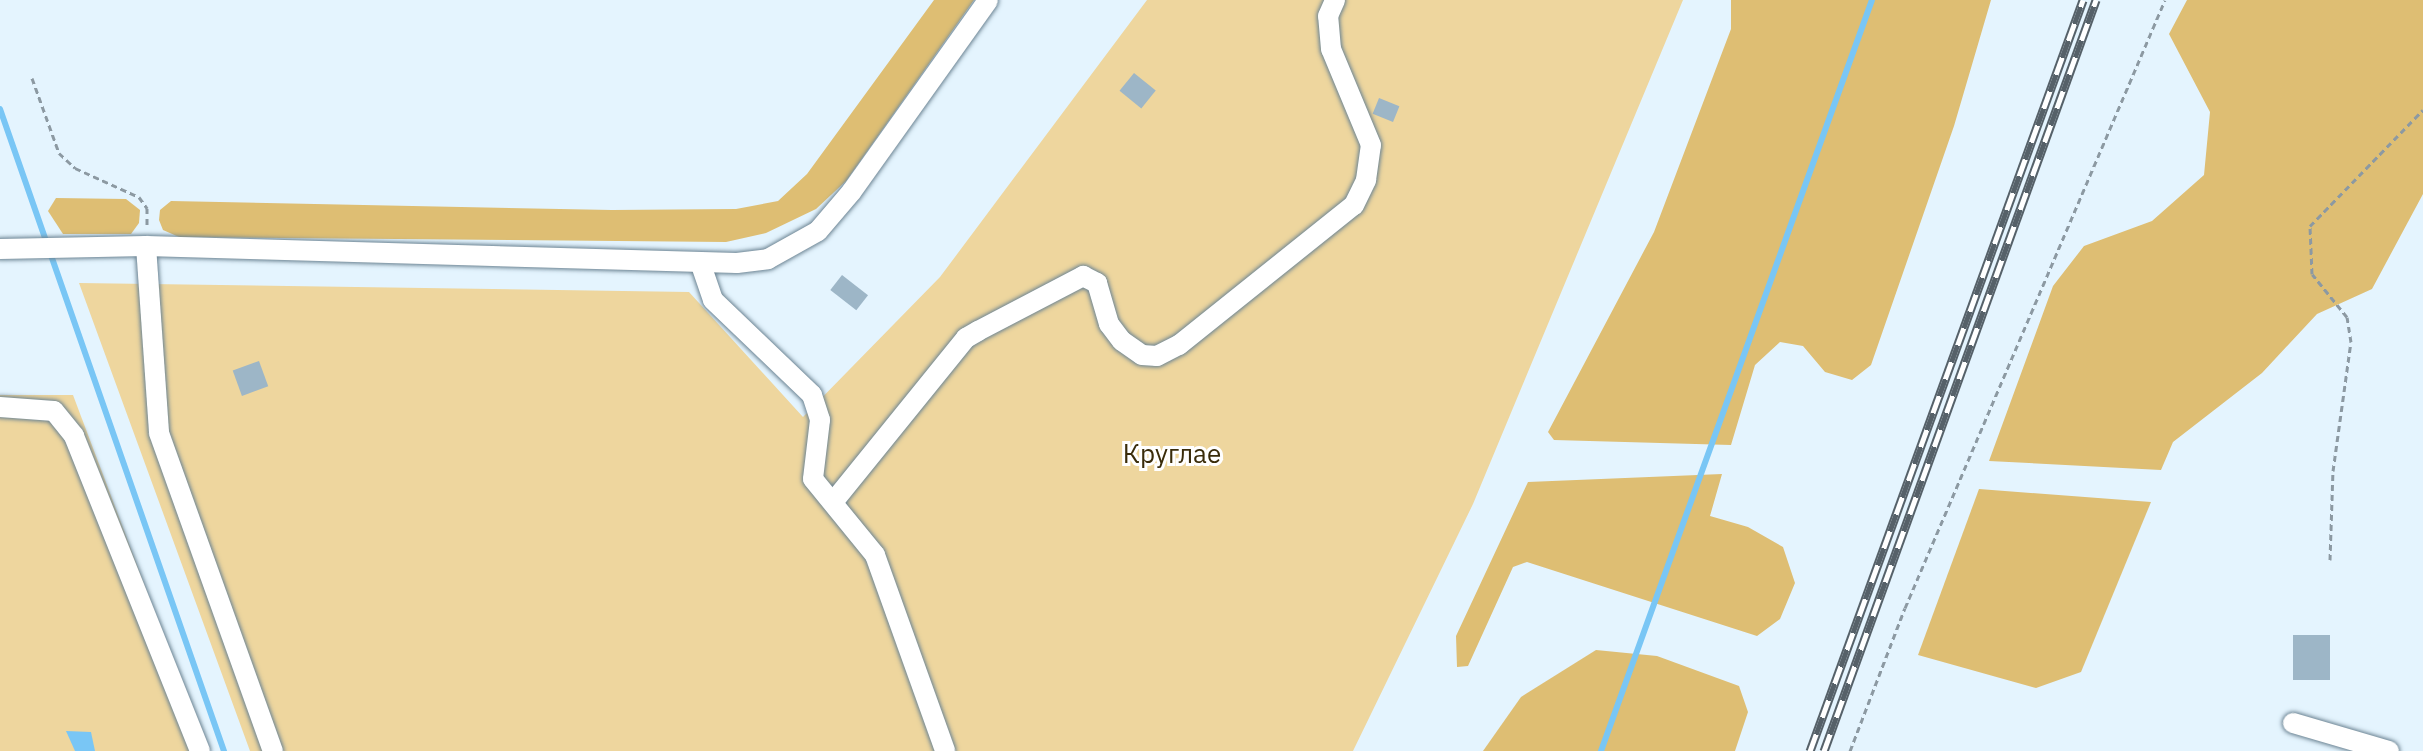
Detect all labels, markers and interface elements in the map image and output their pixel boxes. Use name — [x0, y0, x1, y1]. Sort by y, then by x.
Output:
park label: Круглае — [1123, 438, 1221, 470]

